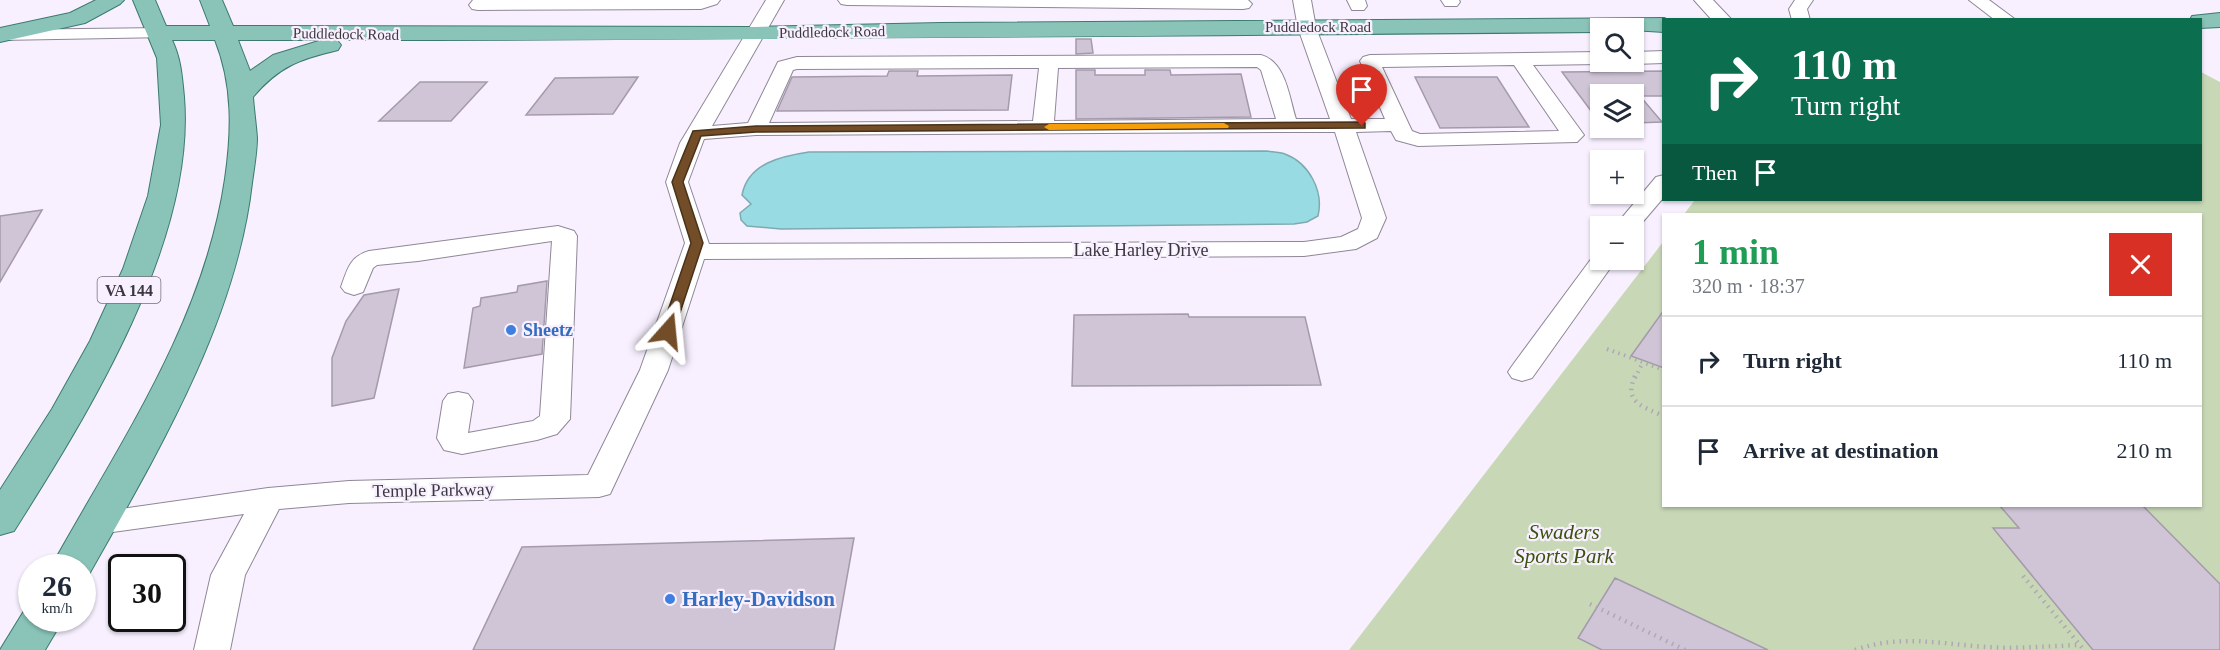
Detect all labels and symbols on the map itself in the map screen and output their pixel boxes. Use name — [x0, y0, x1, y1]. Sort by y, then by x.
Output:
street label: Puddledock Road — [1265, 19, 1372, 35]
street label: Puddledock Road — [779, 23, 886, 41]
street label: Puddledock Road — [293, 25, 400, 43]
pin — [1336, 64, 1387, 126]
street label: Lake Harley Drive — [1074, 240, 1208, 260]
road number: VA 144 — [98, 277, 160, 303]
position arrow — [636, 299, 700, 363]
place label: Sheetz — [523, 320, 573, 340]
marker: Sheetz — [504, 323, 518, 337]
street label: Temple Parkway — [372, 479, 494, 501]
park label: Swaders Sports Park — [1514, 520, 1615, 568]
speed limit sign: 30 — [108, 554, 186, 632]
place label: Harley-Davidson — [682, 587, 835, 611]
marker: Harley-Davidson — [663, 592, 677, 606]

